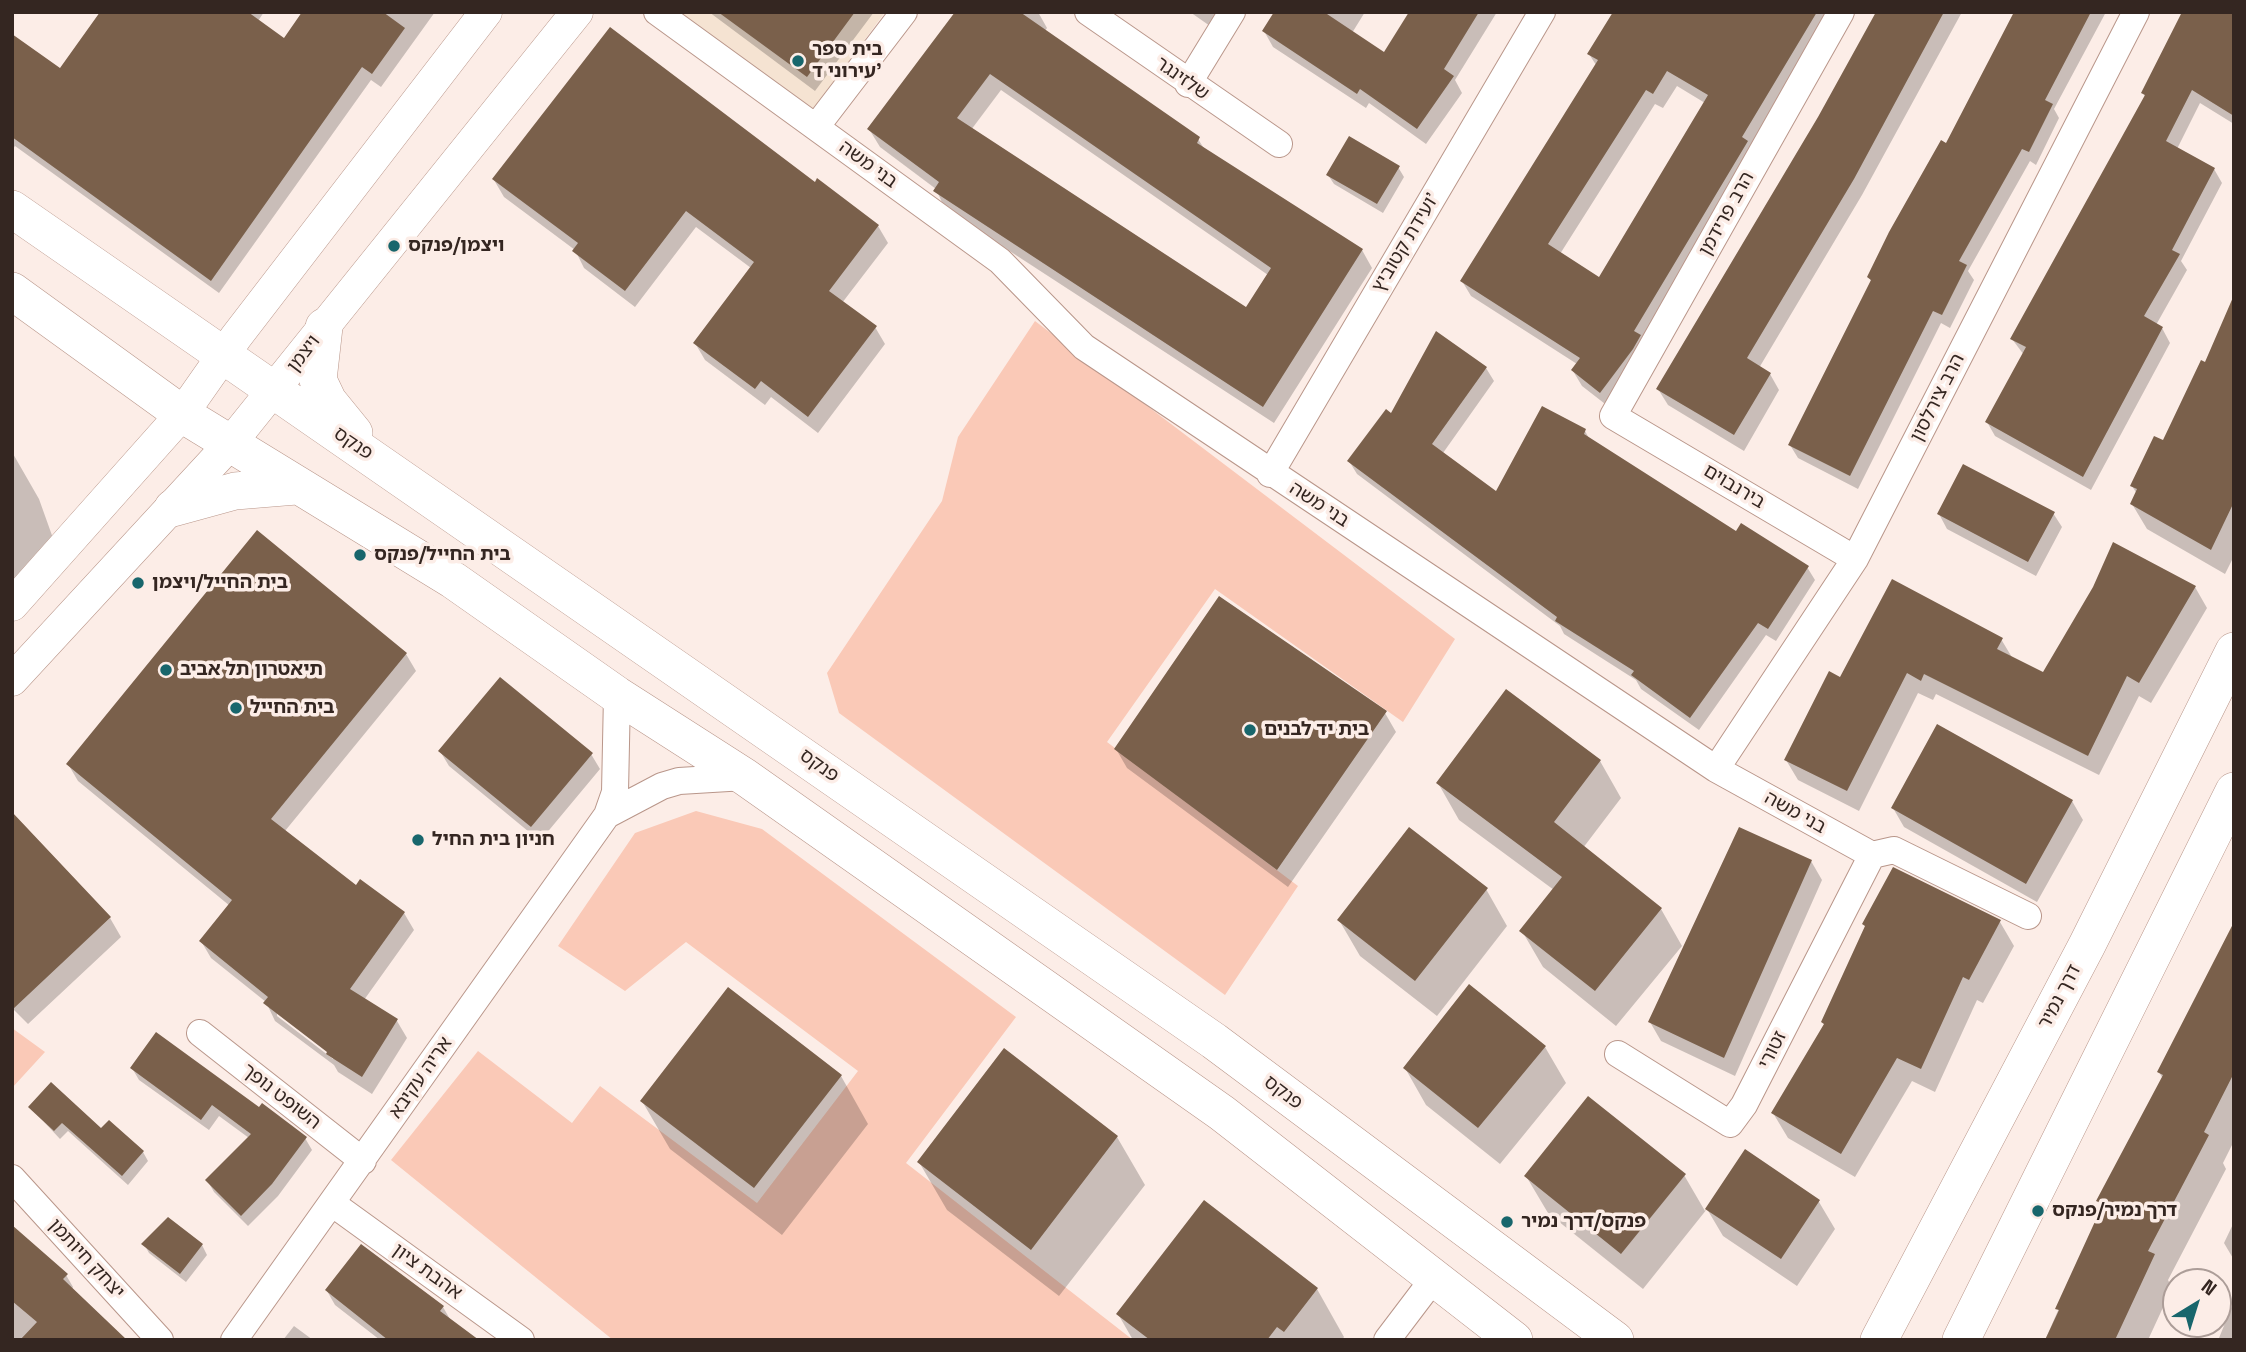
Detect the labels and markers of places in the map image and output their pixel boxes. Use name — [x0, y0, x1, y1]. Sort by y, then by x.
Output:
place label: בית ספר עירוני ד' — [812, 39, 883, 83]
marker: בית ספר עירוני ד' — [790, 53, 806, 69]
place label: ויצמן/פנקס — [408, 235, 504, 257]
marker: ויצמן/פנקס — [386, 238, 402, 254]
place label: בית החייל/פנקס — [374, 544, 511, 566]
marker: בית החייל/פנקס — [352, 547, 368, 563]
place label: בית החייל/ויצמן — [152, 572, 288, 594]
marker: בית החייל/ויצמן — [130, 575, 146, 591]
place label: תיאטרון תל אביב — [180, 659, 323, 681]
marker: תיאטרון תל אביב — [158, 662, 174, 678]
place label: בית החייל — [250, 697, 334, 719]
marker: בית החייל — [228, 700, 244, 716]
place label: בית יד לבנים — [1264, 719, 1369, 741]
marker: בית יד לבנים — [1242, 722, 1258, 738]
place label: חניון בית החיל — [432, 829, 555, 851]
marker: חניון בית החיל — [410, 832, 426, 848]
place label: דרך נמיר/פנקס — [2052, 1200, 2177, 1222]
marker: דרך נמיר/פנקס — [2030, 1203, 2046, 1219]
place label: פנקס/דרך נמיר — [1521, 1211, 1646, 1233]
marker: פנקס/דרך נמיר — [1499, 1214, 1515, 1230]

